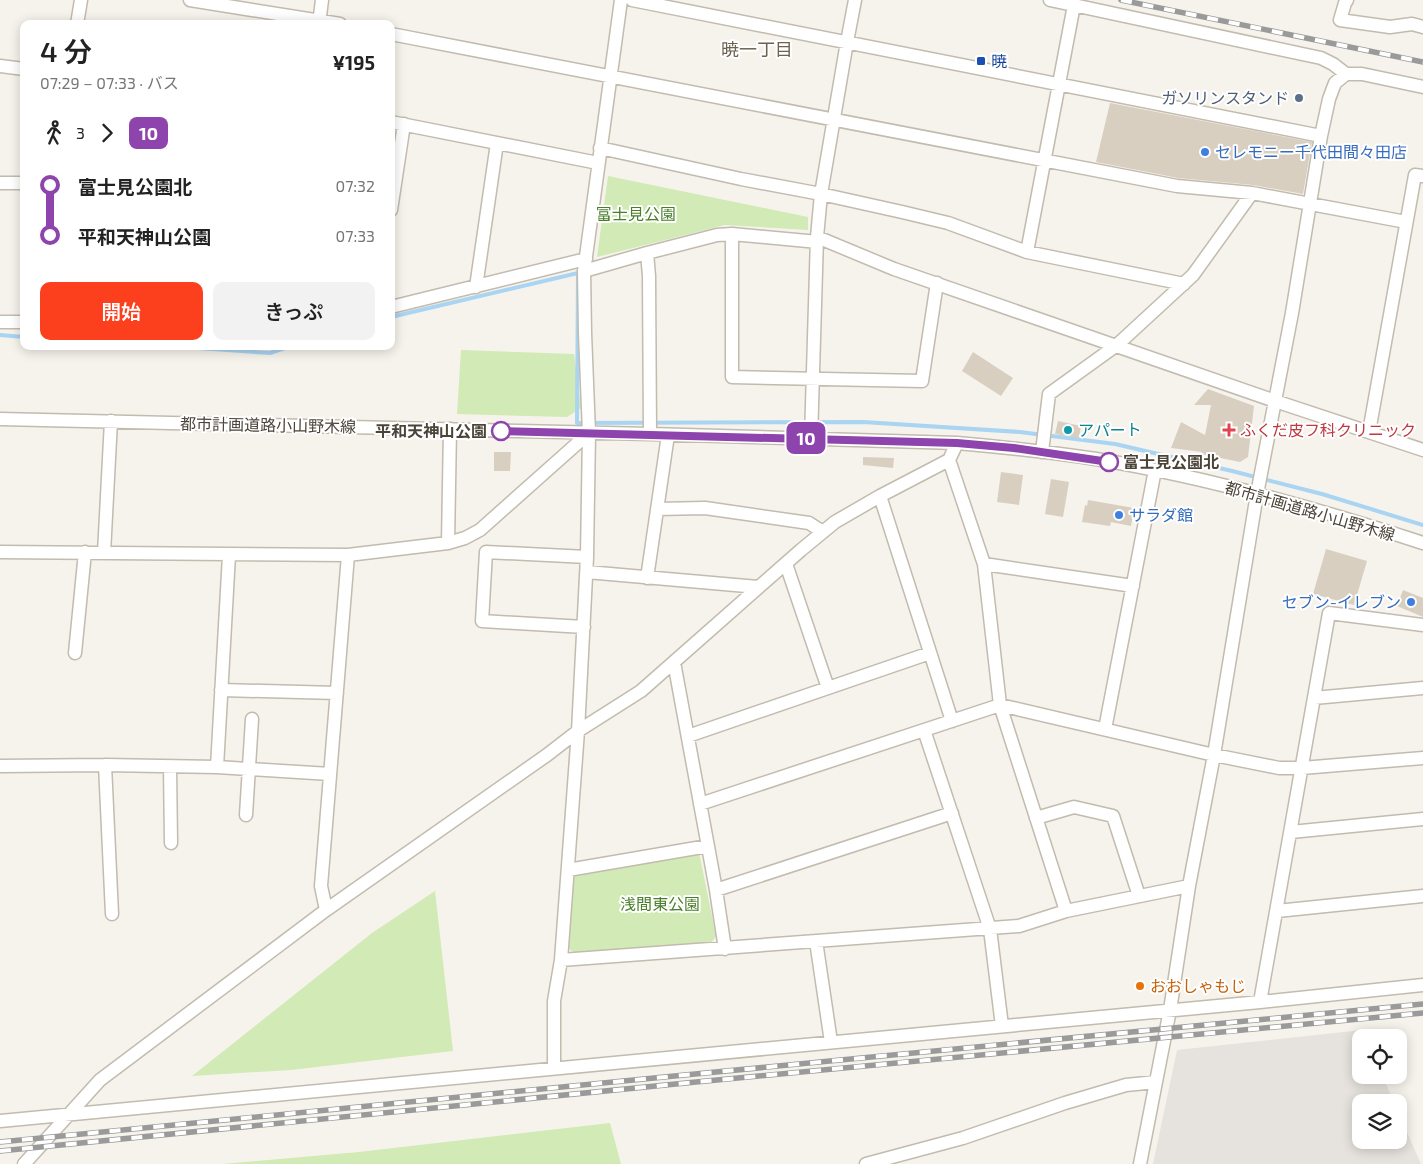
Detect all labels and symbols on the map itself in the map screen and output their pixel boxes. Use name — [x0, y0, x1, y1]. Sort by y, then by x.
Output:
district label: 暁一丁目 — [721, 38, 793, 60]
place label: 暁 — [991, 51, 1007, 70]
marker: 暁 — [975, 55, 987, 67]
place label: ガソリンスタンド — [1161, 88, 1289, 107]
marker: ガソリンスタンド — [1293, 92, 1305, 104]
place label: セレモニー千代田間々田店 — [1215, 142, 1407, 161]
marker: セレモニー千代田間々田店 — [1199, 146, 1211, 158]
park label: 富士見公園 — [596, 204, 676, 223]
street label: 都市計画道路小山野木線 — [180, 413, 356, 436]
place label: アパート — [1078, 420, 1142, 439]
place label: ふくだ皮フ科クリニック — [1240, 420, 1416, 439]
place label: 平和天神山公園 — [375, 421, 487, 440]
marker: 平和天神山公園 — [491, 421, 511, 441]
line badge: 10 — [784, 422, 828, 454]
marker: ふくだ皮フ科クリニック — [1222, 423, 1236, 437]
marker: アパート — [1062, 424, 1074, 436]
marker: 富士見公園北 — [1099, 452, 1119, 472]
place label: 富士見公園北 — [1123, 452, 1219, 471]
street label: 都市計画道路小山野木線 — [1223, 477, 1397, 544]
place label: サラダ館 — [1129, 505, 1193, 524]
marker: サラダ館 — [1113, 509, 1125, 521]
place label: セブン-イレブン — [1282, 592, 1401, 611]
marker: セブン-イレブン — [1405, 596, 1417, 608]
park label: 浅間東公園 — [620, 894, 700, 913]
place label: おおしゃもじ — [1150, 976, 1246, 995]
marker: おおしゃもじ — [1134, 980, 1146, 992]

